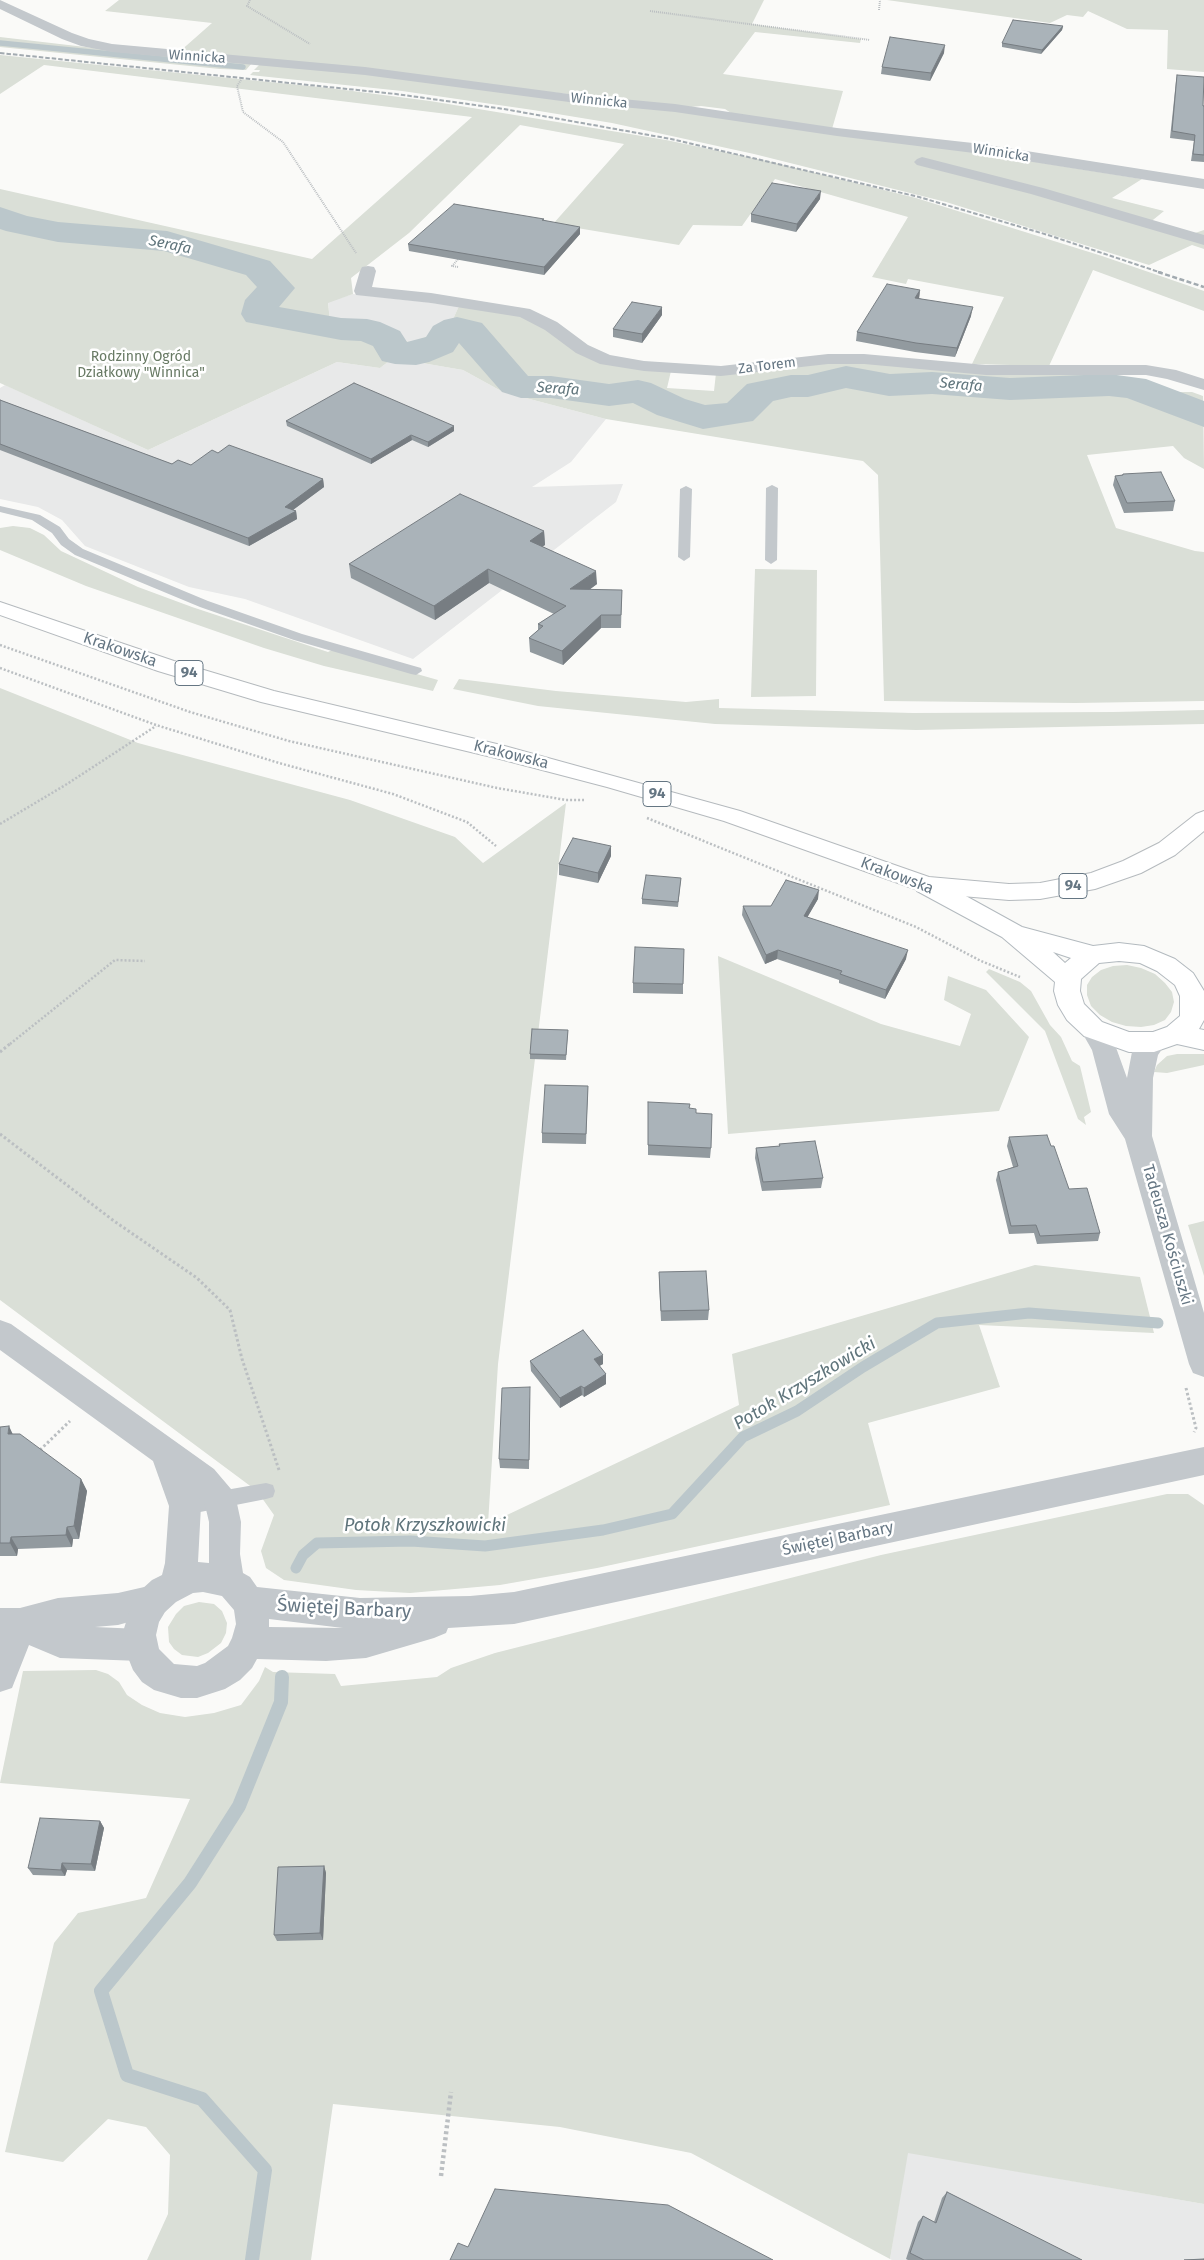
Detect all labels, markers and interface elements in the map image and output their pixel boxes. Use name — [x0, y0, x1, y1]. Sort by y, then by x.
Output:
street label: Winnicka — [168, 47, 226, 67]
street label: Winnicka — [570, 90, 628, 112]
street label: Winnicka — [971, 140, 1031, 166]
water label: Serafa — [147, 232, 193, 258]
park label: Rodzinny Ogród Działkowy "Winnica" — [77, 349, 205, 382]
street label: Za Torem — [737, 354, 797, 378]
water label: Serafa — [939, 374, 983, 396]
water label: Serafa — [536, 379, 580, 399]
street label: Krakowska — [81, 628, 159, 672]
road number: 94 — [175, 660, 203, 686]
street label: Krakowska — [471, 736, 551, 774]
road number: 94 — [643, 782, 671, 806]
street label: Krakowska — [858, 853, 936, 899]
road number: 94 — [1059, 874, 1087, 898]
street label: Tadeusza Kościuszki — [1138, 1162, 1196, 1308]
water label: Potok Krzyszkowicki — [730, 1333, 880, 1435]
water label: Potok Krzyszkowicki — [344, 1515, 506, 1537]
street label: Świętej Barbary — [781, 1518, 895, 1560]
street label: Świętej Barbary — [276, 1594, 412, 1624]

